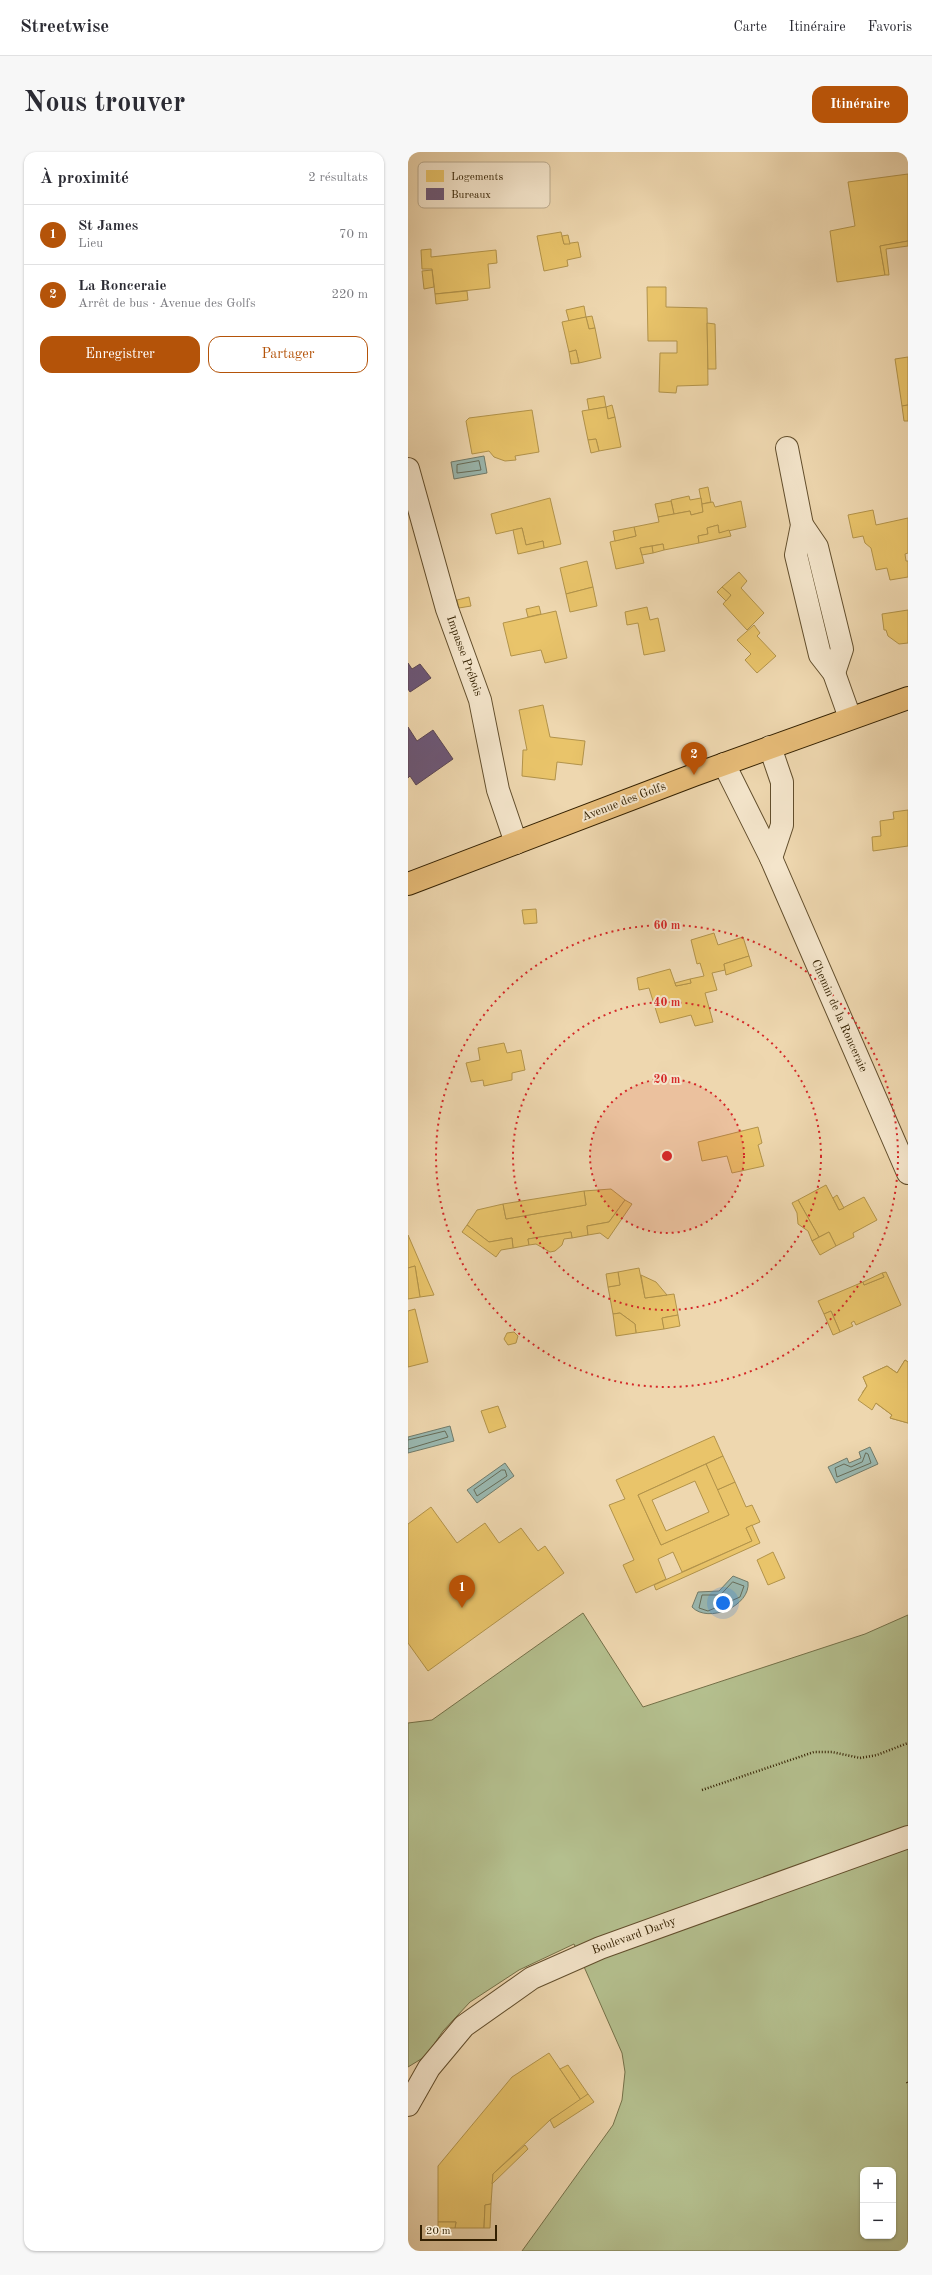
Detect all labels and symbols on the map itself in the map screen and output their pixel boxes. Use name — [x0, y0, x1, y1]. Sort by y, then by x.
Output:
legend — [418, 162, 550, 208]
text: Logements — [451, 172, 503, 183]
text: Bureaux — [451, 190, 491, 201]
street label: Impasse Prébois — [444, 614, 484, 698]
pin: 2 — [681, 742, 707, 775]
street label: Avenue des Golfs — [580, 780, 668, 824]
text: 60 m — [654, 920, 681, 932]
street label: Chemin de la Ronceraie — [809, 958, 869, 1074]
text: 40 m — [654, 997, 681, 1009]
text: 20 m — [654, 1074, 681, 1086]
centre of rings — [660, 1149, 674, 1163]
pin: 1 — [449, 1575, 475, 1608]
your location — [713, 1593, 733, 1613]
street label: Boulevard Darby — [590, 1915, 678, 1957]
scale bar — [420, 2223, 497, 2242]

